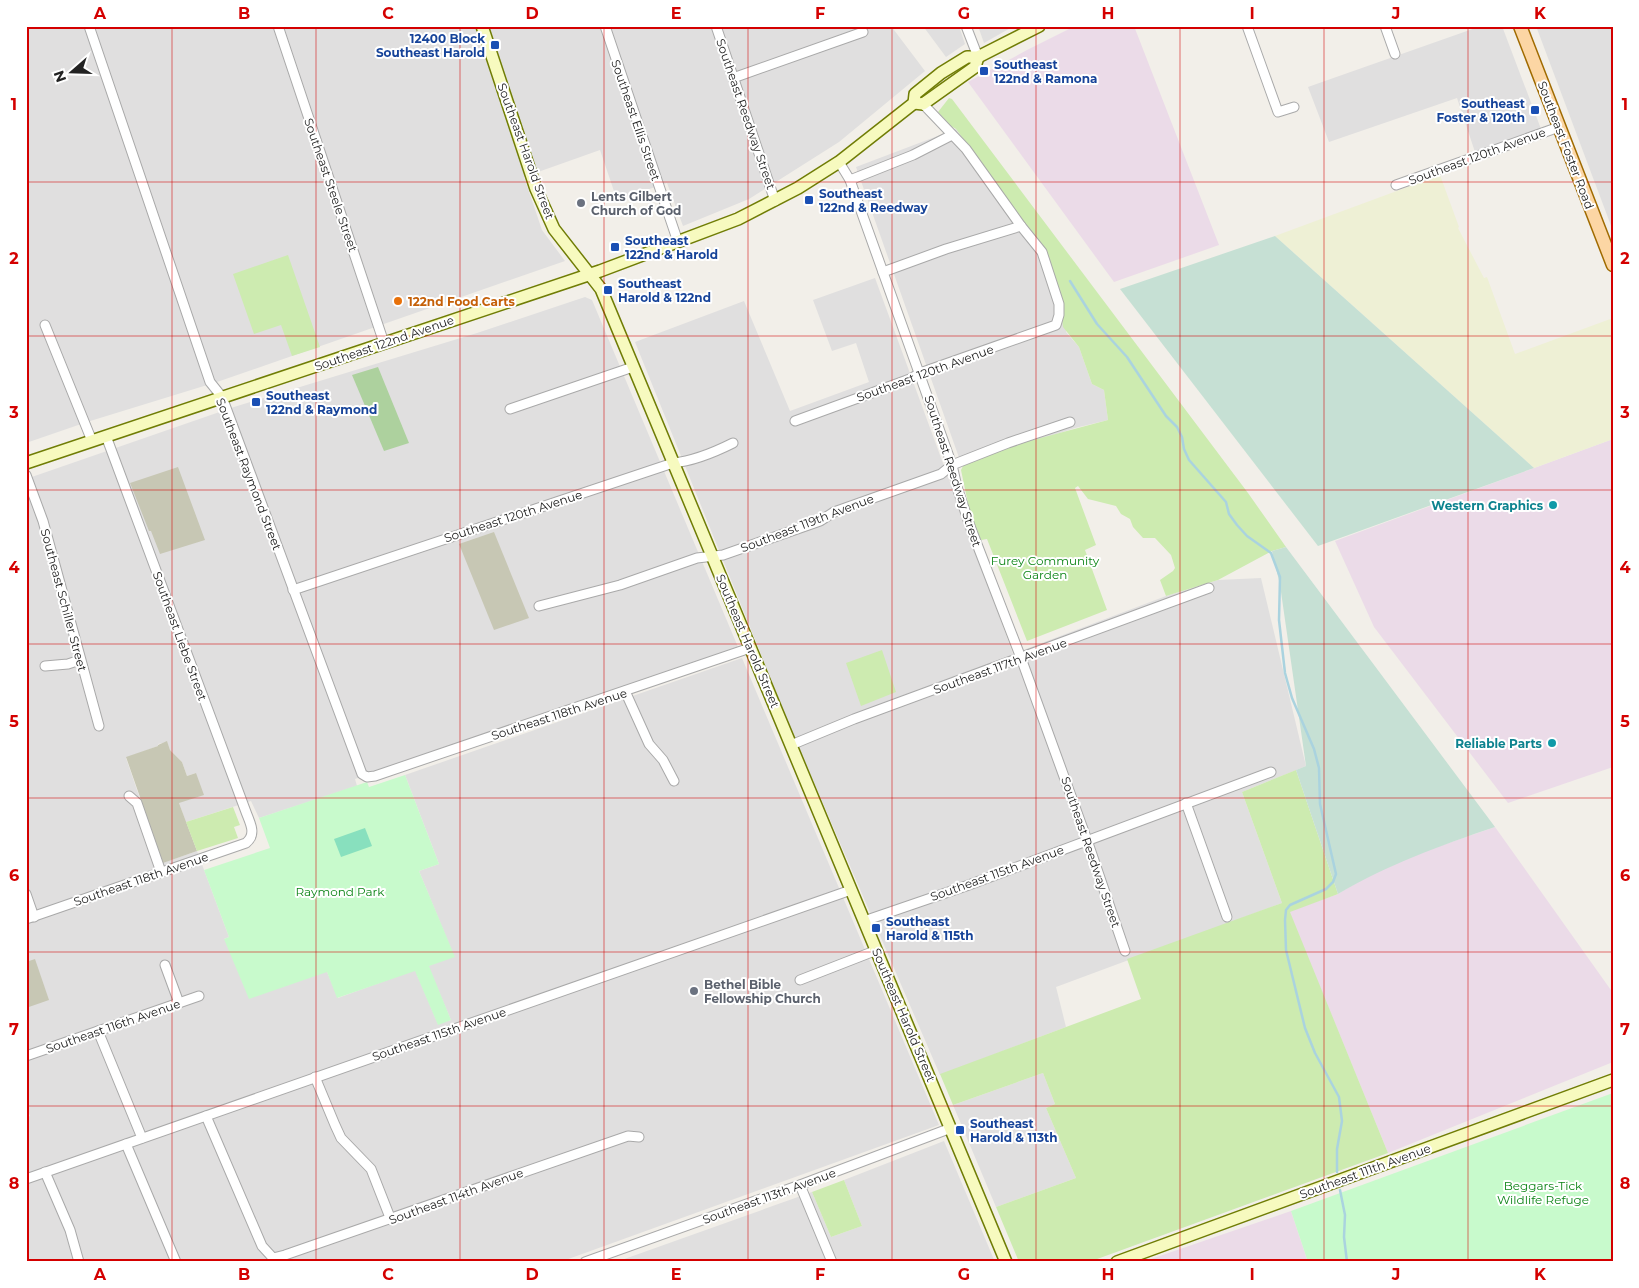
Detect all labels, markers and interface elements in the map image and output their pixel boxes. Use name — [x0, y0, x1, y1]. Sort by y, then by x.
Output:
text: A — [93, 4, 107, 23]
text: B — [238, 4, 250, 23]
text: C — [382, 4, 394, 23]
text: D — [525, 4, 539, 23]
text: E — [671, 4, 681, 23]
text: F — [815, 4, 825, 23]
text: G — [958, 4, 970, 23]
text: H — [1102, 4, 1114, 23]
text: I — [1249, 4, 1255, 23]
text: J — [1391, 4, 1400, 23]
text: K — [1534, 4, 1547, 23]
place label: 12400 Block Southeast Harold — [376, 31, 485, 60]
street label: Southeast Reedway Street — [713, 37, 779, 191]
marker: 12400 Block Southeast Harold — [489, 39, 501, 51]
north arrow — [48, 48, 98, 98]
place label: Southeast 122nd & Ramona — [994, 57, 1097, 86]
street label: Southeast Ellis Street — [608, 58, 664, 183]
marker: Southeast 122nd & Ramona — [978, 65, 990, 77]
text: N — [49, 68, 70, 85]
street label: Southeast Foster Road — [1535, 79, 1597, 211]
street label: Southeast Harold Street — [494, 81, 558, 221]
text: 1 — [11, 95, 17, 114]
text: 1 — [1622, 95, 1628, 114]
place label: Southeast Foster & 120th — [1436, 96, 1526, 125]
marker: Southeast Foster & 120th — [1529, 104, 1541, 116]
street label: Southeast Steele Street — [301, 116, 361, 254]
street label: Southeast 120th Avenue — [1407, 124, 1547, 188]
place label: Southeast 122nd & Reedway — [819, 186, 929, 215]
place label: Lents Gilbert Church of God — [591, 189, 681, 218]
marker: Southeast 122nd & Reedway — [803, 194, 815, 206]
marker: Lents Gilbert Church of God — [575, 197, 587, 209]
place label: Southeast 122nd & Harold — [625, 233, 718, 262]
marker: Southeast 122nd & Harold — [609, 241, 621, 253]
text: 2 — [9, 249, 19, 268]
text: 2 — [1620, 249, 1630, 268]
place label: Southeast Harold & 122nd — [618, 276, 711, 305]
marker: Southeast Harold & 122nd — [602, 284, 614, 296]
place label: 122nd Food Carts — [408, 294, 515, 309]
marker: 122nd Food Carts — [392, 295, 404, 307]
street label: Southeast 122nd Avenue — [312, 312, 456, 374]
street label: Southeast 120th Avenue — [855, 341, 995, 405]
place label: Southeast 122nd & Raymond — [266, 388, 377, 417]
street label: Southeast Reedway Street — [921, 393, 985, 549]
street label: Southeast Raymond Street — [213, 396, 285, 552]
marker: Southeast 122nd & Raymond — [250, 396, 262, 408]
text: 3 — [8, 403, 19, 422]
text: 3 — [1619, 403, 1630, 422]
street label: Southeast 120th Avenue — [442, 487, 584, 545]
street label: Southeast 119th Avenue — [738, 491, 876, 555]
place label: Western Graphics — [1431, 498, 1544, 513]
marker: Western Graphics — [1547, 499, 1559, 511]
street label: Southeast Schiller Street — [38, 527, 90, 673]
park label: Furey Community Garden — [991, 553, 1100, 582]
text: 4 — [8, 558, 20, 577]
text: 4 — [1619, 558, 1631, 577]
street label: Southeast Liebe Street — [150, 569, 210, 703]
street label: Southeast Harold Street — [713, 572, 783, 710]
street label: Southeast 117th Avenue — [931, 635, 1069, 697]
street label: Southeast 118th Avenue — [489, 685, 629, 743]
text: 5 — [9, 712, 19, 731]
text: 5 — [1620, 712, 1630, 731]
place label: Reliable Parts — [1455, 736, 1543, 751]
marker: Reliable Parts — [1546, 737, 1558, 749]
street label: Southeast Reedway Street — [1058, 775, 1124, 929]
street label: Southeast 115th Avenue — [928, 842, 1066, 904]
street label: Southeast 118th Avenue — [72, 849, 210, 909]
text: 6 — [9, 866, 19, 885]
text: 6 — [1620, 866, 1630, 885]
park label: Raymond Park — [295, 884, 385, 899]
place label: Southeast Harold & 115th — [886, 914, 974, 943]
marker: Southeast Harold & 115th — [870, 922, 882, 934]
street label: Southeast Harold Street — [869, 946, 939, 1084]
place label: Bethel Bible Fellowship Church — [704, 977, 821, 1006]
marker: Bethel Bible Fellowship Church — [688, 985, 700, 997]
street label: Southeast 116th Avenue — [44, 996, 182, 1056]
street label: Southeast 115th Avenue — [370, 1004, 508, 1064]
text: 7 — [9, 1020, 19, 1039]
text: 7 — [1620, 1020, 1630, 1039]
place label: Southeast Harold & 113th — [970, 1116, 1058, 1145]
marker: Southeast Harold & 113th — [954, 1124, 966, 1136]
street label: Southeast 111th Avenue — [1297, 1140, 1433, 1202]
street label: Southeast 114th Avenue — [387, 1165, 525, 1227]
street label: Southeast 113th Avenue — [700, 1165, 838, 1227]
text: 8 — [9, 1174, 19, 1193]
text: 8 — [1620, 1174, 1630, 1193]
park label: Beggars-Tick Wildlife Refuge — [1497, 1178, 1589, 1207]
text: A — [93, 1265, 107, 1284]
text: B — [238, 1265, 250, 1284]
text: C — [382, 1265, 394, 1284]
text: D — [525, 1265, 539, 1284]
text: E — [671, 1265, 681, 1284]
text: F — [815, 1265, 825, 1284]
text: G — [958, 1265, 970, 1284]
text: H — [1102, 1265, 1114, 1284]
text: I — [1249, 1265, 1255, 1284]
text: J — [1391, 1265, 1400, 1284]
text: K — [1534, 1265, 1547, 1284]

